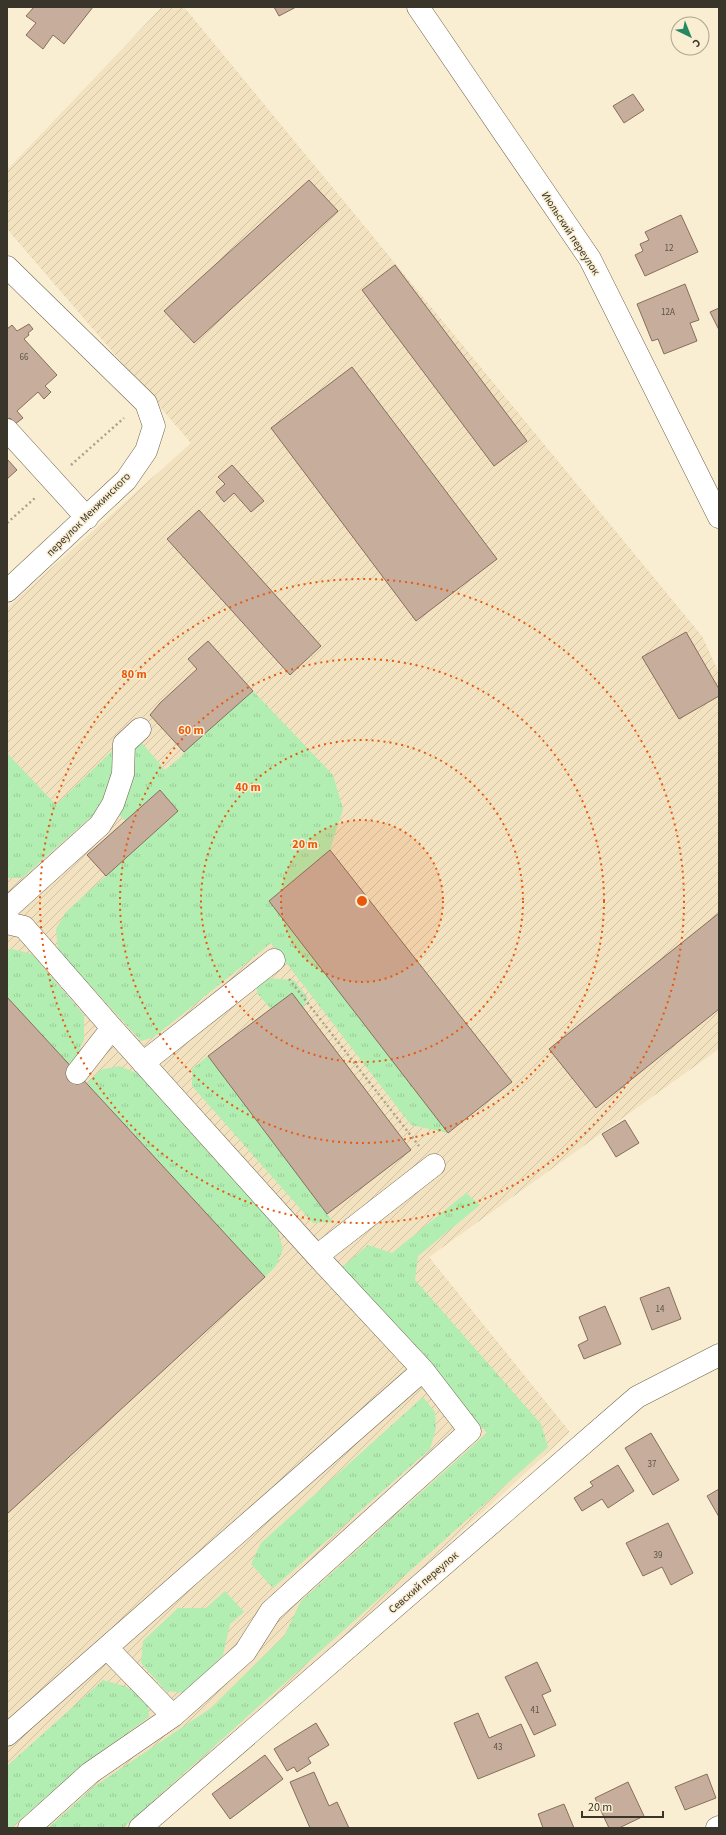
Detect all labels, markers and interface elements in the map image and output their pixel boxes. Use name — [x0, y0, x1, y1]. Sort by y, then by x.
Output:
north arrow — [670, 16, 710, 56]
text: С — [689, 35, 704, 51]
street label: Июльский переулок — [538, 188, 604, 279]
house number: 12 — [665, 242, 674, 255]
house number: 12А — [661, 306, 675, 319]
house number: 66 — [20, 351, 29, 364]
street label: переулок Менжинского — [43, 469, 134, 560]
text: 80 m — [121, 666, 147, 683]
text: 60 m — [178, 722, 204, 739]
text: 40 m — [235, 779, 261, 796]
text: 20 m — [292, 836, 318, 853]
centre of rings — [355, 894, 369, 908]
house number: 14 — [656, 1303, 665, 1316]
house number: 37 — [648, 1458, 657, 1471]
street label: Севский переулок — [385, 1548, 462, 1617]
house number: 39 — [654, 1549, 663, 1562]
house number: 41 — [531, 1704, 539, 1717]
house number: 43 — [494, 1741, 503, 1754]
scale bar — [582, 1793, 663, 1819]
text: 20 m — [588, 1799, 612, 1816]

